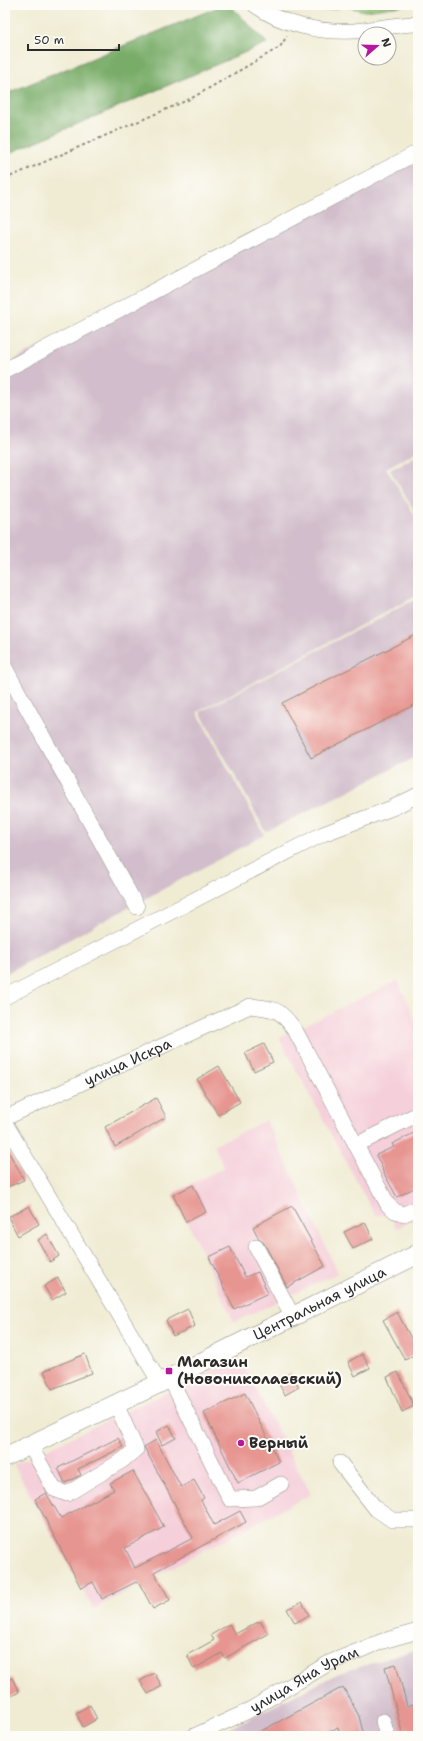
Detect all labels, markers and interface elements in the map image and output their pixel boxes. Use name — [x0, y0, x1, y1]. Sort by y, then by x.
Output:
scale bar — [28, 26, 119, 52]
north arrow — [357, 26, 397, 66]
text: 50 m — [34, 32, 64, 48]
text: N — [377, 36, 395, 50]
street label: улица Искра — [81, 1033, 175, 1091]
street label: Центральная улица — [250, 1261, 390, 1345]
place label: Магазин (Новониколаевский) — [177, 1352, 342, 1389]
marker: Магазин (Новониколаевский) — [164, 1366, 174, 1376]
place label: Верный — [249, 1433, 309, 1453]
marker: Верный — [236, 1438, 246, 1448]
street label: улица Яна Урам — [246, 1642, 362, 1718]

